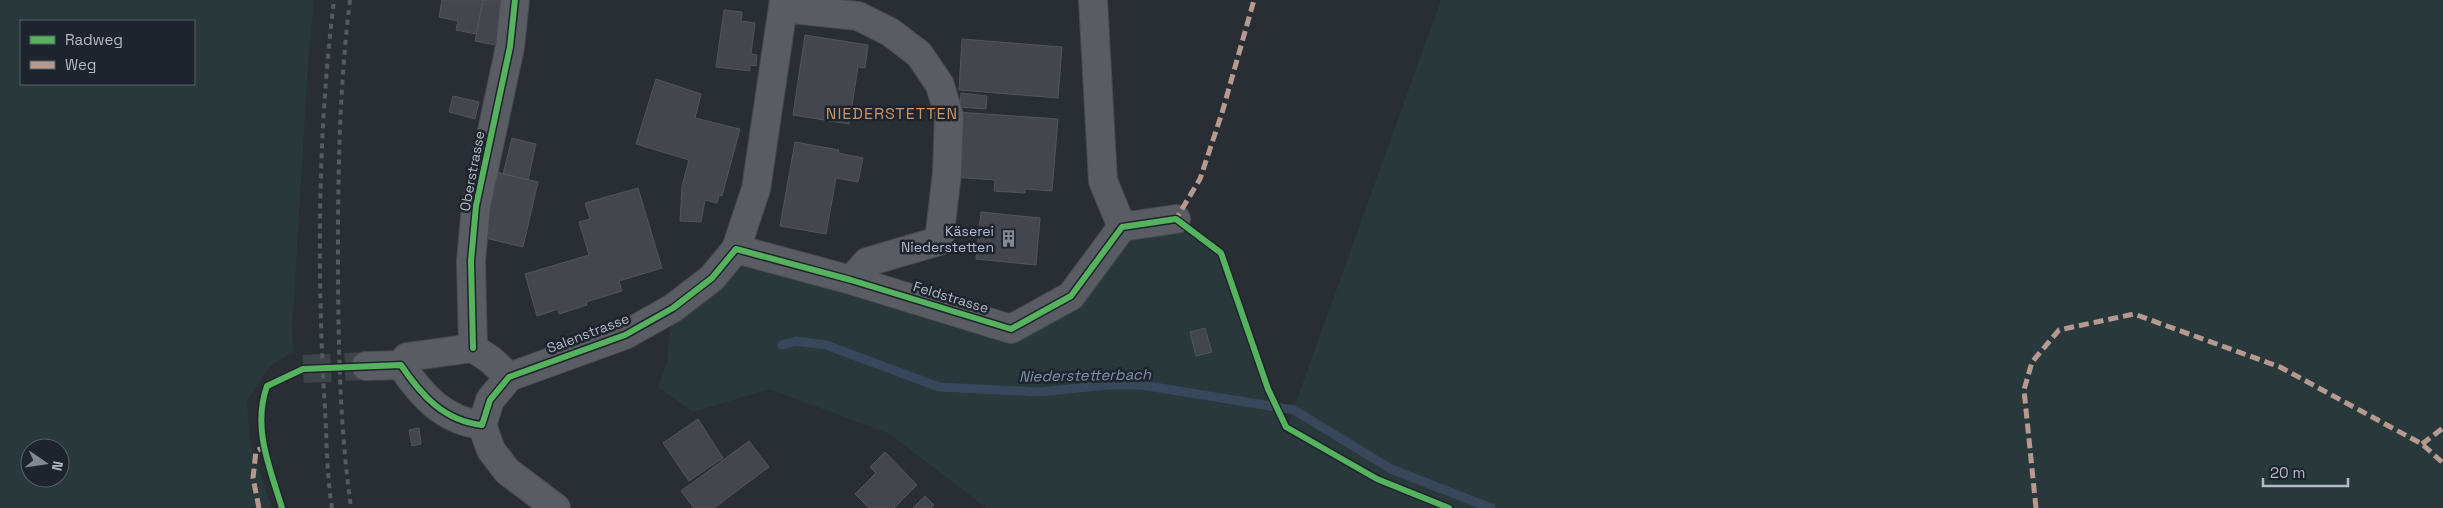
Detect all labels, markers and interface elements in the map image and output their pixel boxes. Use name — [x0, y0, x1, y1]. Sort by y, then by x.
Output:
legend — [20, 20, 195, 85]
text: Radweg — [65, 30, 123, 49]
text: Weg — [65, 55, 96, 74]
district label: NIEDERSTETTEN — [826, 103, 958, 124]
street label: Oberstrasse — [455, 129, 489, 213]
place label: Käserei Niederstetten — [901, 222, 994, 256]
building icon: Käserei Niederstetten — [998, 229, 1018, 249]
street label: Feldstrasse — [911, 277, 991, 317]
street label: Salenstrasse — [544, 309, 632, 357]
water label: Niederstetterbach — [1019, 364, 1152, 386]
north arrow — [20, 438, 70, 488]
scale bar — [2263, 456, 2348, 488]
text: N — [48, 459, 67, 473]
text: 20 m — [2270, 463, 2305, 482]

